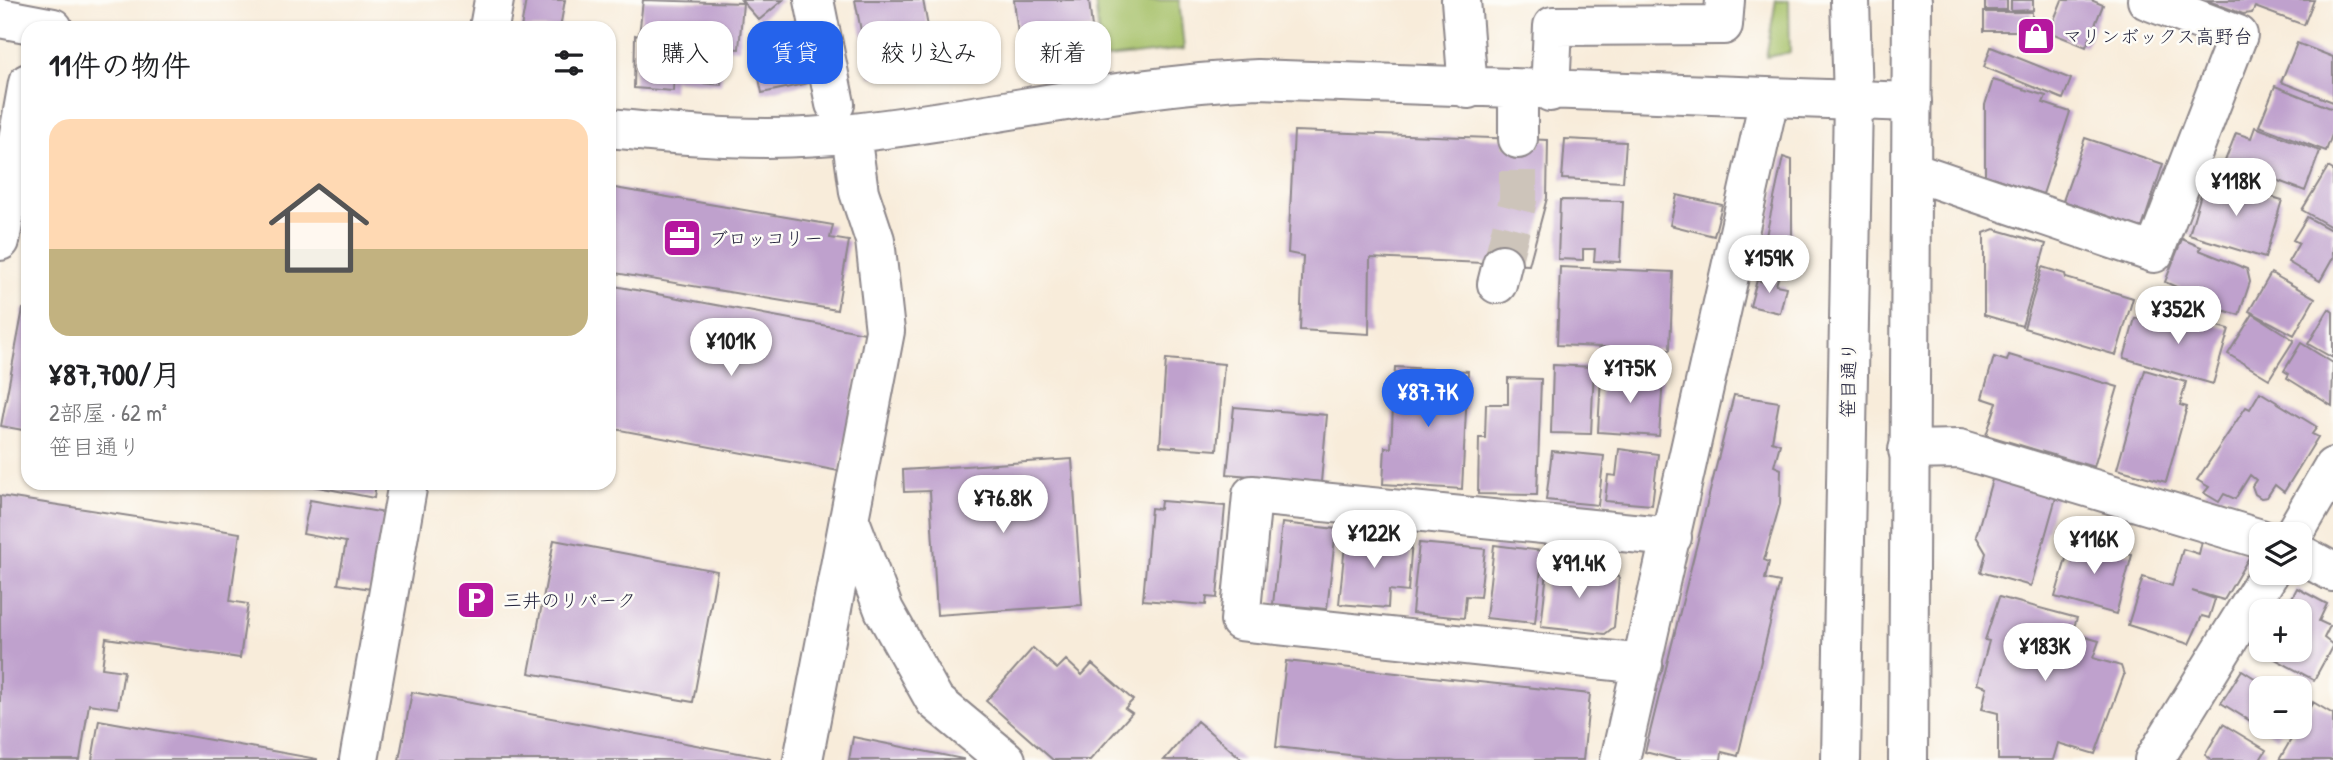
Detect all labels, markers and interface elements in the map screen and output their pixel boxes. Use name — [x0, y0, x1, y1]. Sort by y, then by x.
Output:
shop icon: マリンボックス高野台 — [2015, 15, 2057, 57]
chip: 購入 — [637, 21, 733, 84]
chip: 賃貸 — [747, 21, 843, 84]
chip: 絞り込み — [857, 21, 1001, 84]
chip: 新着 — [1015, 21, 1111, 84]
place label: マリンボックス高野台 — [2063, 23, 2253, 49]
icon: filters — [550, 44, 588, 82]
text: 11件の物件 — [49, 45, 191, 85]
pin: ¥118K — [2187, 158, 2285, 218]
icon: home — [256, 165, 382, 291]
text: ¥118K — [2211, 165, 2261, 196]
office icon: ブロッコリー — [661, 217, 703, 259]
place label: ブロッコリー — [709, 225, 823, 251]
pin: ¥159K — [1720, 236, 1818, 295]
text: ¥159K — [1744, 242, 1794, 273]
pin: ¥352K — [2129, 286, 2227, 346]
text: ¥352K — [2151, 293, 2205, 324]
pin: ¥101K — [682, 318, 780, 378]
text: ¥101K — [706, 325, 756, 356]
street label: 笹目通り — [1834, 342, 1862, 418]
pin: ¥175K — [1581, 346, 1679, 405]
text: ¥175K — [1604, 352, 1656, 383]
text: ¥87,700/月 — [49, 354, 181, 394]
pin: ¥87.7K — [1371, 370, 1485, 429]
text: ¥87.7K — [1398, 376, 1458, 407]
text: 2部屋 · 62 m² — [49, 397, 167, 428]
text: 笹目通り — [49, 431, 141, 462]
pin: ¥76.8K — [946, 476, 1060, 535]
text: ¥76.8K — [974, 482, 1032, 513]
pin: ¥122K — [1325, 510, 1423, 570]
pin: ¥116K — [2045, 516, 2143, 576]
text: ¥122K — [1348, 517, 1400, 548]
map controls — [2249, 522, 2312, 739]
button: layers — [2249, 522, 2312, 585]
text: ¥116K — [2070, 523, 2118, 554]
pin: ¥91.4K — [1522, 540, 1636, 600]
text: ¥91.4K — [1552, 547, 1606, 578]
parking icon: 三井のリパーク — [455, 579, 497, 621]
place label: 三井のリパーク — [503, 587, 636, 613]
button: + — [2249, 599, 2312, 662]
pin: ¥183K — [1996, 624, 2094, 683]
text: ¥183K — [2019, 630, 2071, 661]
button: − — [2249, 676, 2312, 739]

